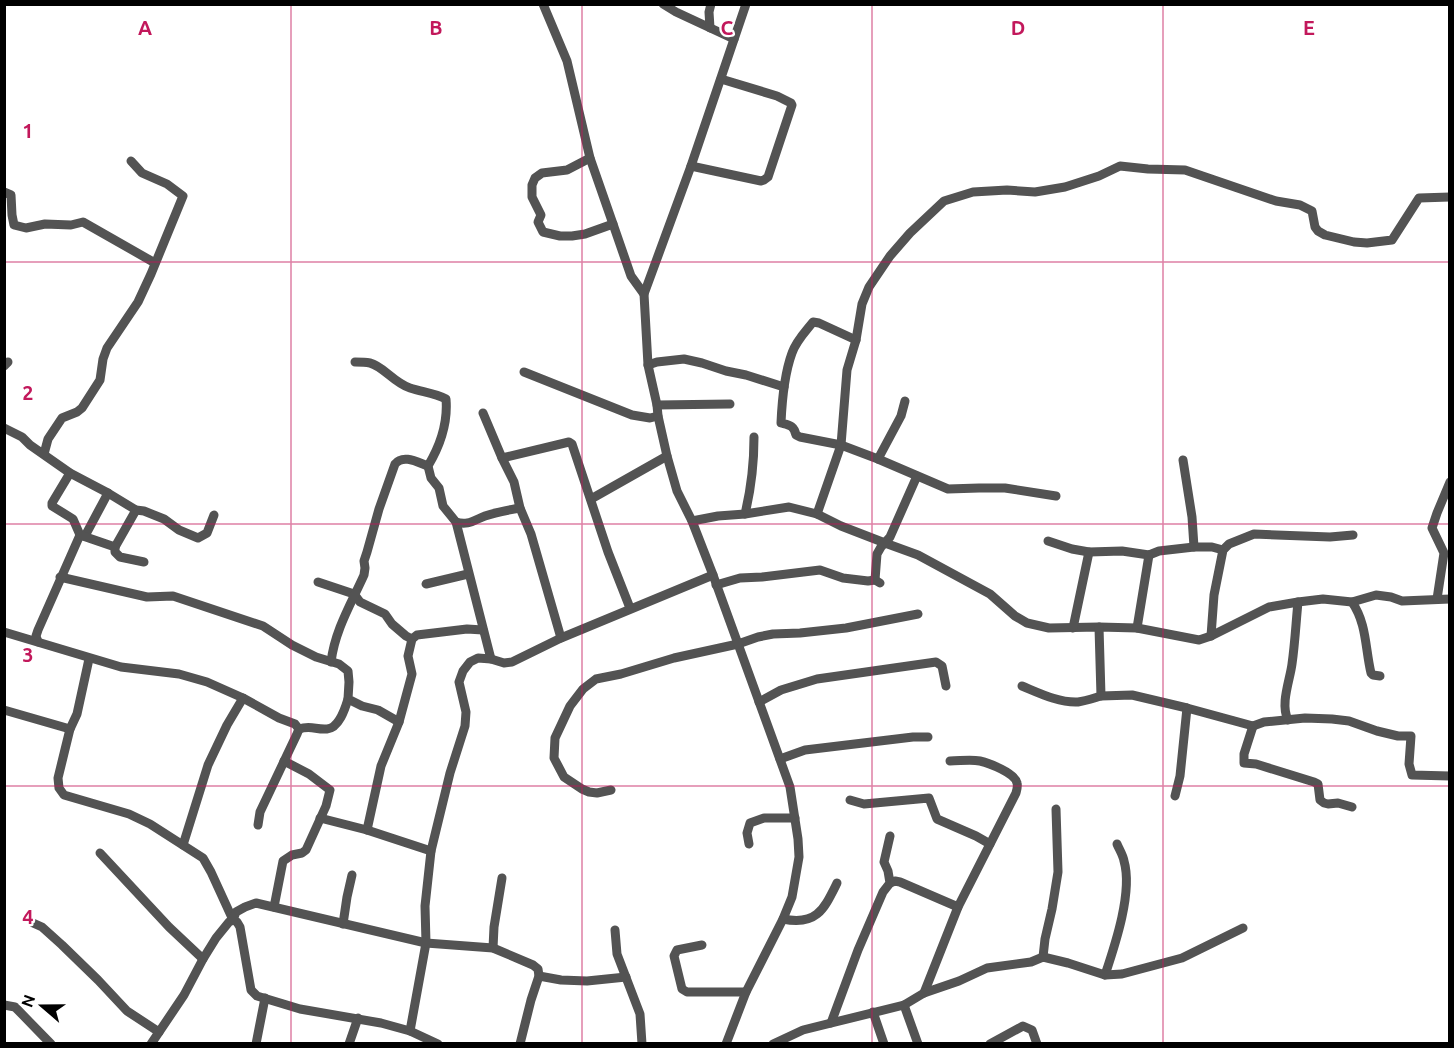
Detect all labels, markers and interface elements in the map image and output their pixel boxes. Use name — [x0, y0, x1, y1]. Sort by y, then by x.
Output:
text: A — [138, 16, 152, 39]
text: B — [429, 16, 443, 39]
text: C — [721, 16, 734, 39]
text: D — [1011, 16, 1025, 39]
text: E — [1303, 16, 1315, 39]
text: 1 — [22, 119, 34, 142]
text: 2 — [22, 381, 34, 404]
text: 3 — [22, 643, 34, 666]
text: 4 — [22, 905, 34, 928]
north arrow — [12, 976, 72, 1036]
text: N — [17, 992, 38, 1010]

